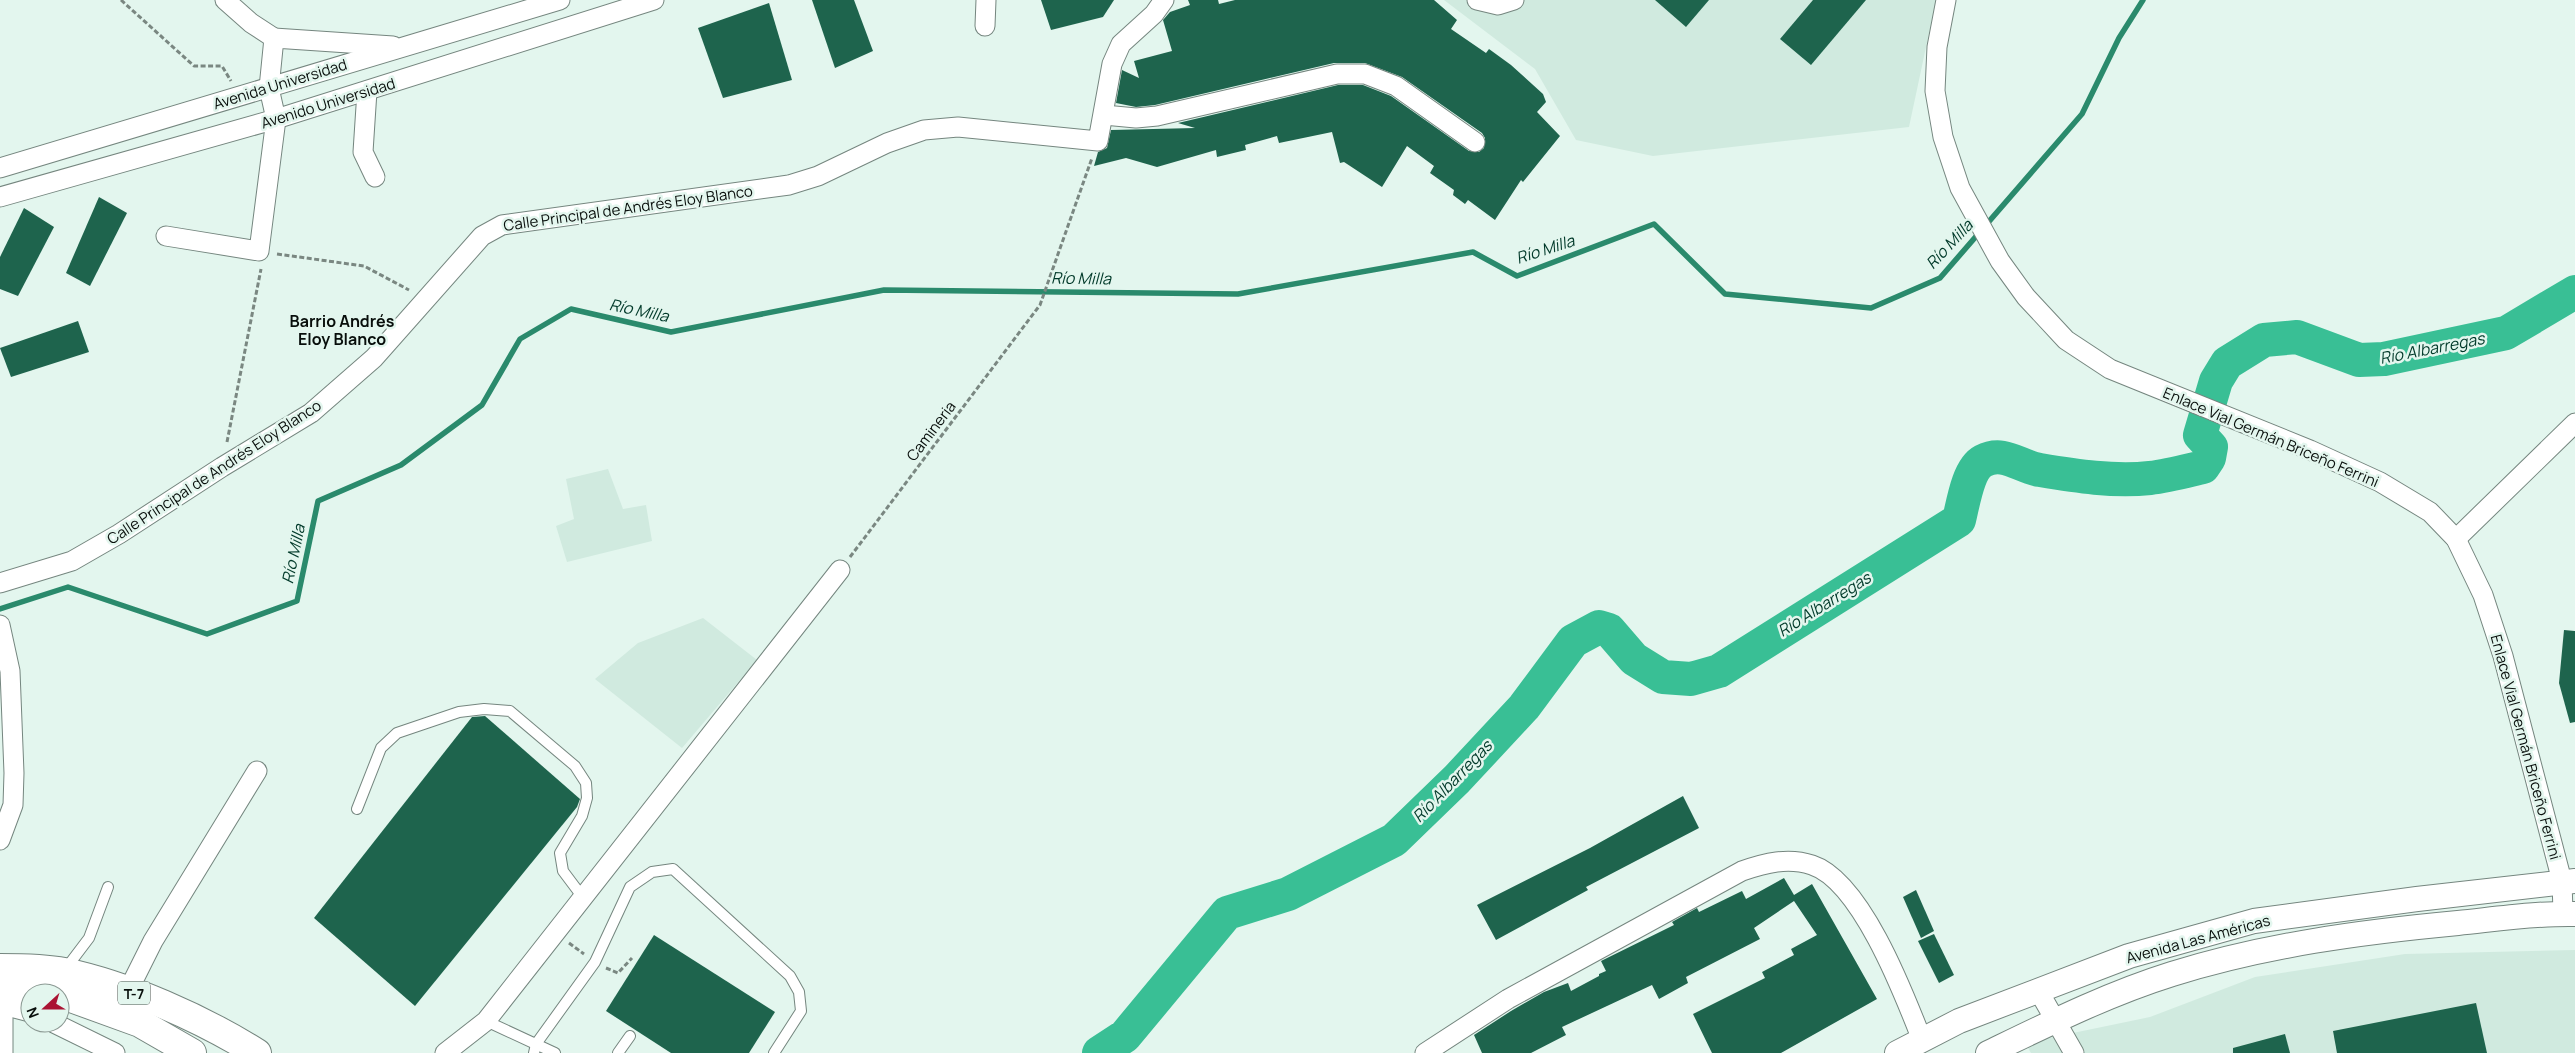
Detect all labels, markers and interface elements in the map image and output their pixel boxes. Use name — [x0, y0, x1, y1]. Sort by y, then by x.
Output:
street label: Avenida Universidad — [210, 54, 350, 114]
street label: Avenido Universidad — [258, 73, 398, 133]
street label: Calle Principal de Andrés Eloy Blanco — [502, 180, 754, 236]
water label: Río Milla — [1920, 214, 1978, 273]
water label: Río Milla — [1513, 229, 1578, 269]
water label: Río Milla — [1051, 266, 1112, 290]
water label: Río Milla — [607, 293, 672, 327]
district label: Barrio Andrés Eloy Blanco — [290, 310, 395, 350]
water label: Río Albarregas — [2378, 327, 2488, 369]
street label: Enlace Vial Germán Briceño Ferrini — [2160, 382, 2382, 492]
street label: Calle Principal de Andrés Eloy Blanco — [103, 395, 325, 549]
street label: Camineria — [901, 397, 961, 465]
water label: Río Milla — [276, 521, 310, 586]
water label: Río Albarregas — [1773, 566, 1876, 641]
street label: Enlace Vial Germán Briceño Ferrini — [2486, 632, 2566, 862]
water label: Río Albarregas — [1407, 734, 1498, 827]
street label: Avenida Las Américas — [2124, 910, 2273, 968]
road number: T-7 — [118, 981, 150, 1004]
north arrow — [20, 983, 70, 1033]
text: N — [22, 1005, 43, 1021]

